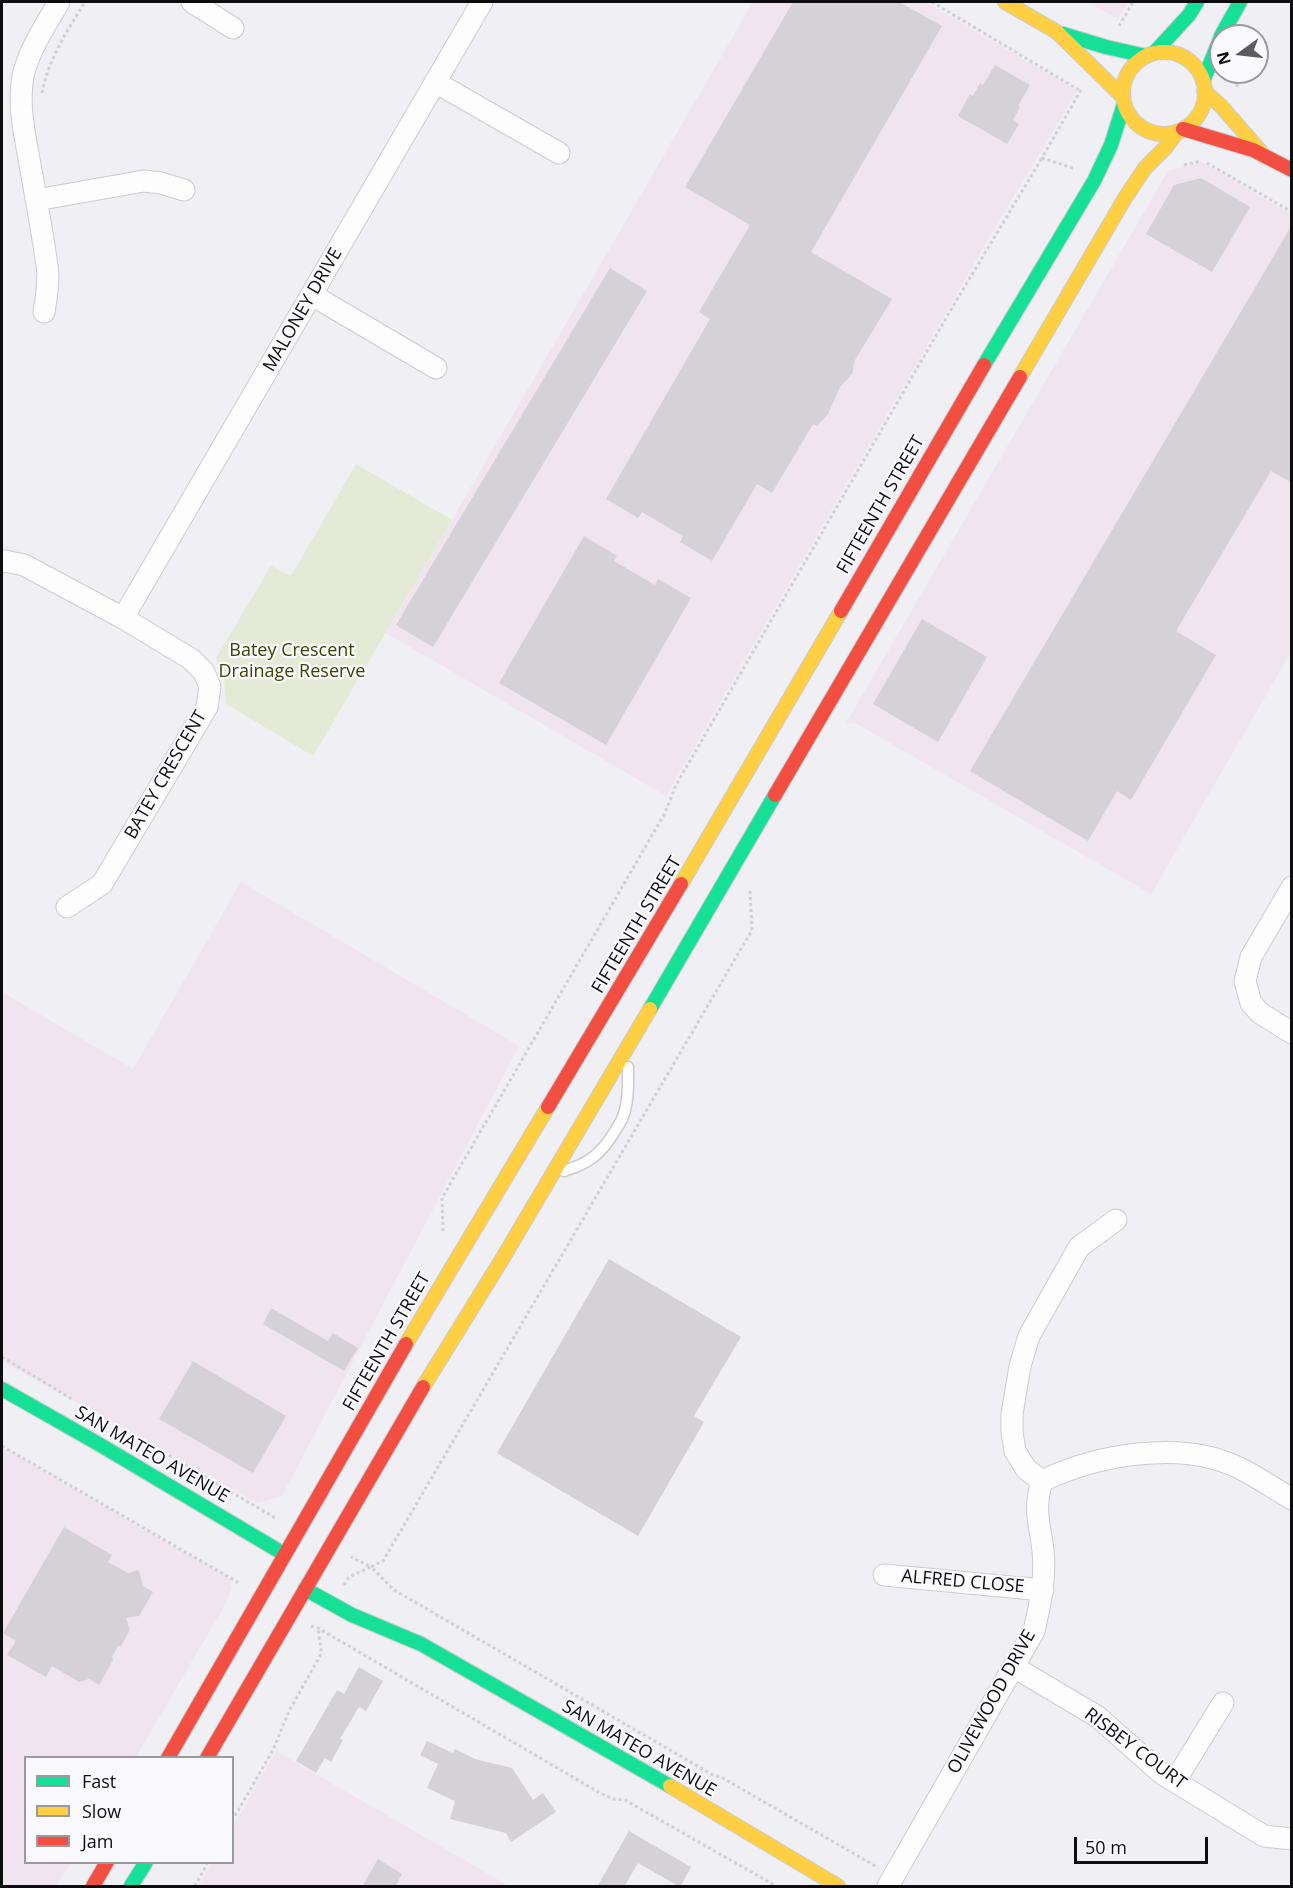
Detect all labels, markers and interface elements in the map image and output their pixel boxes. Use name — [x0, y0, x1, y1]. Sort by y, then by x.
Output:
north arrow — [1209, 24, 1269, 84]
text: N — [1211, 49, 1236, 67]
street label: MALONEY DRIVE — [259, 244, 347, 376]
street label: FIFTEENTH STREET — [833, 432, 929, 578]
park label: Batey Crescent Drainage Reserve — [219, 640, 365, 682]
street label: BATEY CRESCENT — [120, 707, 212, 843]
street label: FIFTEENTH STREET — [588, 853, 686, 997]
street label: FIFTEENTH STREET — [339, 1269, 435, 1415]
street label: SAN MATEO AVENUE — [71, 1402, 233, 1508]
street label: ALFRED CLOSE — [901, 1566, 1025, 1598]
street label: OLIVEWOOD DRIVE — [943, 1626, 1041, 1778]
street label: SAN MATEO AVENUE — [558, 1696, 720, 1802]
street label: RISBEY COURT — [1080, 1704, 1190, 1794]
legend — [24, 1756, 234, 1864]
text: Fast — [82, 1769, 116, 1793]
text: Slow — [82, 1799, 121, 1823]
scale bar — [1077, 1825, 1210, 1863]
text: Jam — [82, 1829, 114, 1853]
text: 50 m — [1085, 1835, 1127, 1859]

